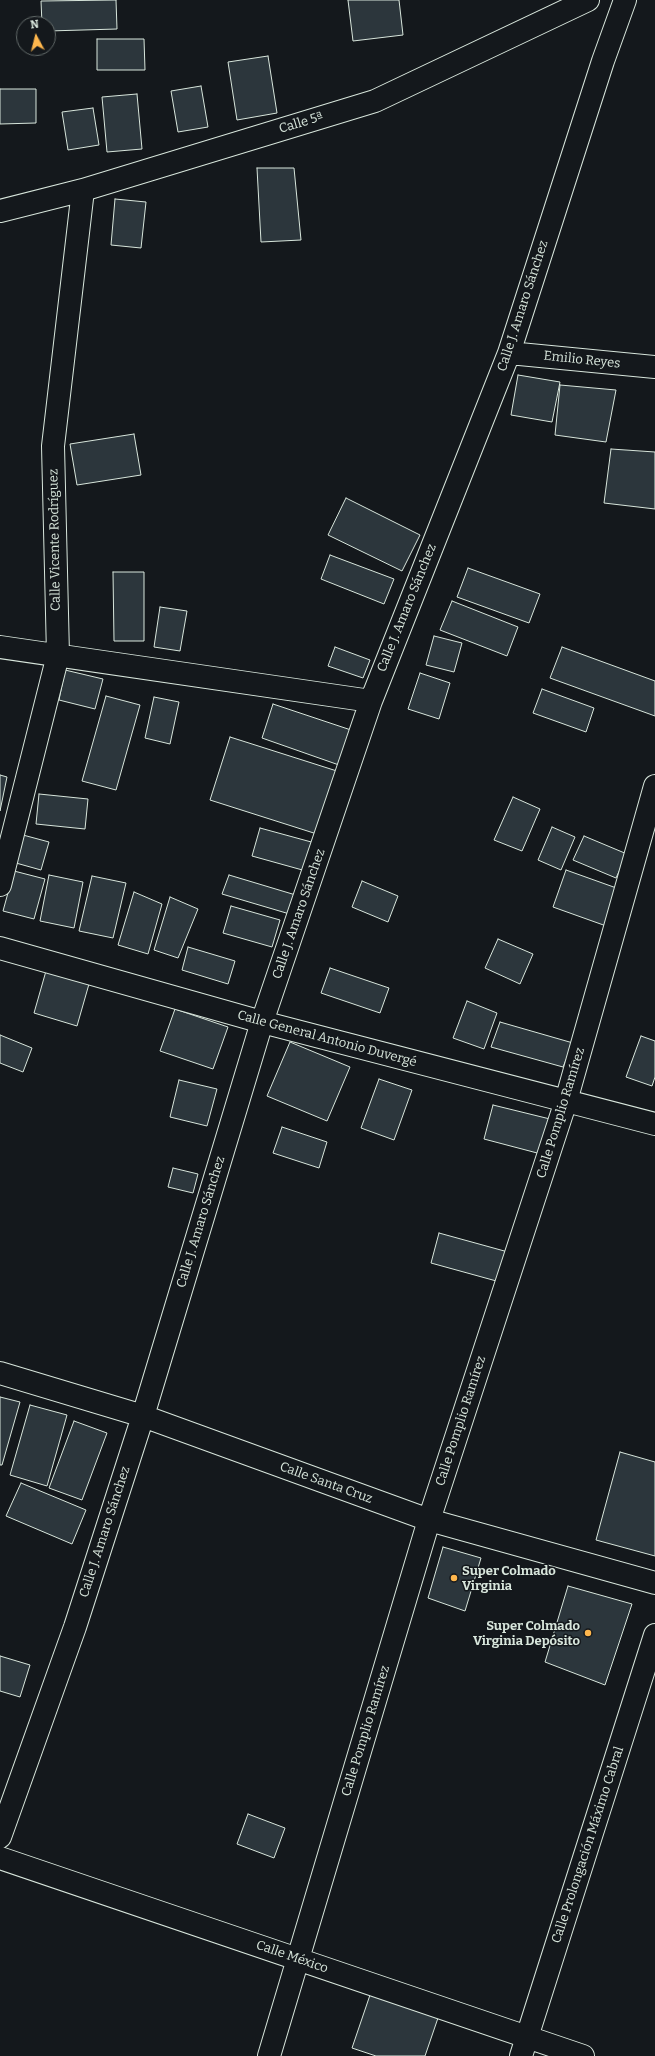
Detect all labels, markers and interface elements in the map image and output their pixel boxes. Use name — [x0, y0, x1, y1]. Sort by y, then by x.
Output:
north arrow — [16, 16, 56, 56]
text: N — [30, 18, 40, 32]
street label: Calle 5ª — [277, 109, 325, 137]
street label: Calle J. Amaro Sánchez — [494, 239, 552, 373]
street label: Emilio Reyes — [543, 348, 621, 372]
street label: Calle Vicente Rodríguez — [46, 469, 64, 611]
street label: Calle J. Amaro Sánchez — [374, 542, 440, 674]
street label: Calle J. Amaro Sánchez — [269, 847, 329, 981]
street label: Calle General Antonio Duvergé — [236, 1008, 418, 1070]
street label: Calle Pomplio Ramírez — [534, 1046, 588, 1180]
street label: Calle J. Amaro Sánchez — [174, 1154, 228, 1290]
street label: Calle Pomplio Ramírez — [433, 1354, 489, 1488]
street label: Calle Santa Cruz — [278, 1459, 374, 1507]
street label: Calle J. Amaro Sánchez — [76, 1465, 134, 1599]
place label: Super Colmado Virginia — [462, 1563, 556, 1594]
marker: Super Colmado Virginia — [449, 1573, 459, 1583]
place label: Super Colmado Virginia Depósito — [473, 1618, 580, 1649]
marker: Super Colmado Virginia Depósito — [583, 1628, 593, 1638]
street label: Calle Pomplio Ramírez — [339, 1664, 393, 1798]
street label: Calle Prolongación Máximo Cabral — [549, 1745, 627, 1945]
street label: Calle México — [254, 1937, 330, 1977]

